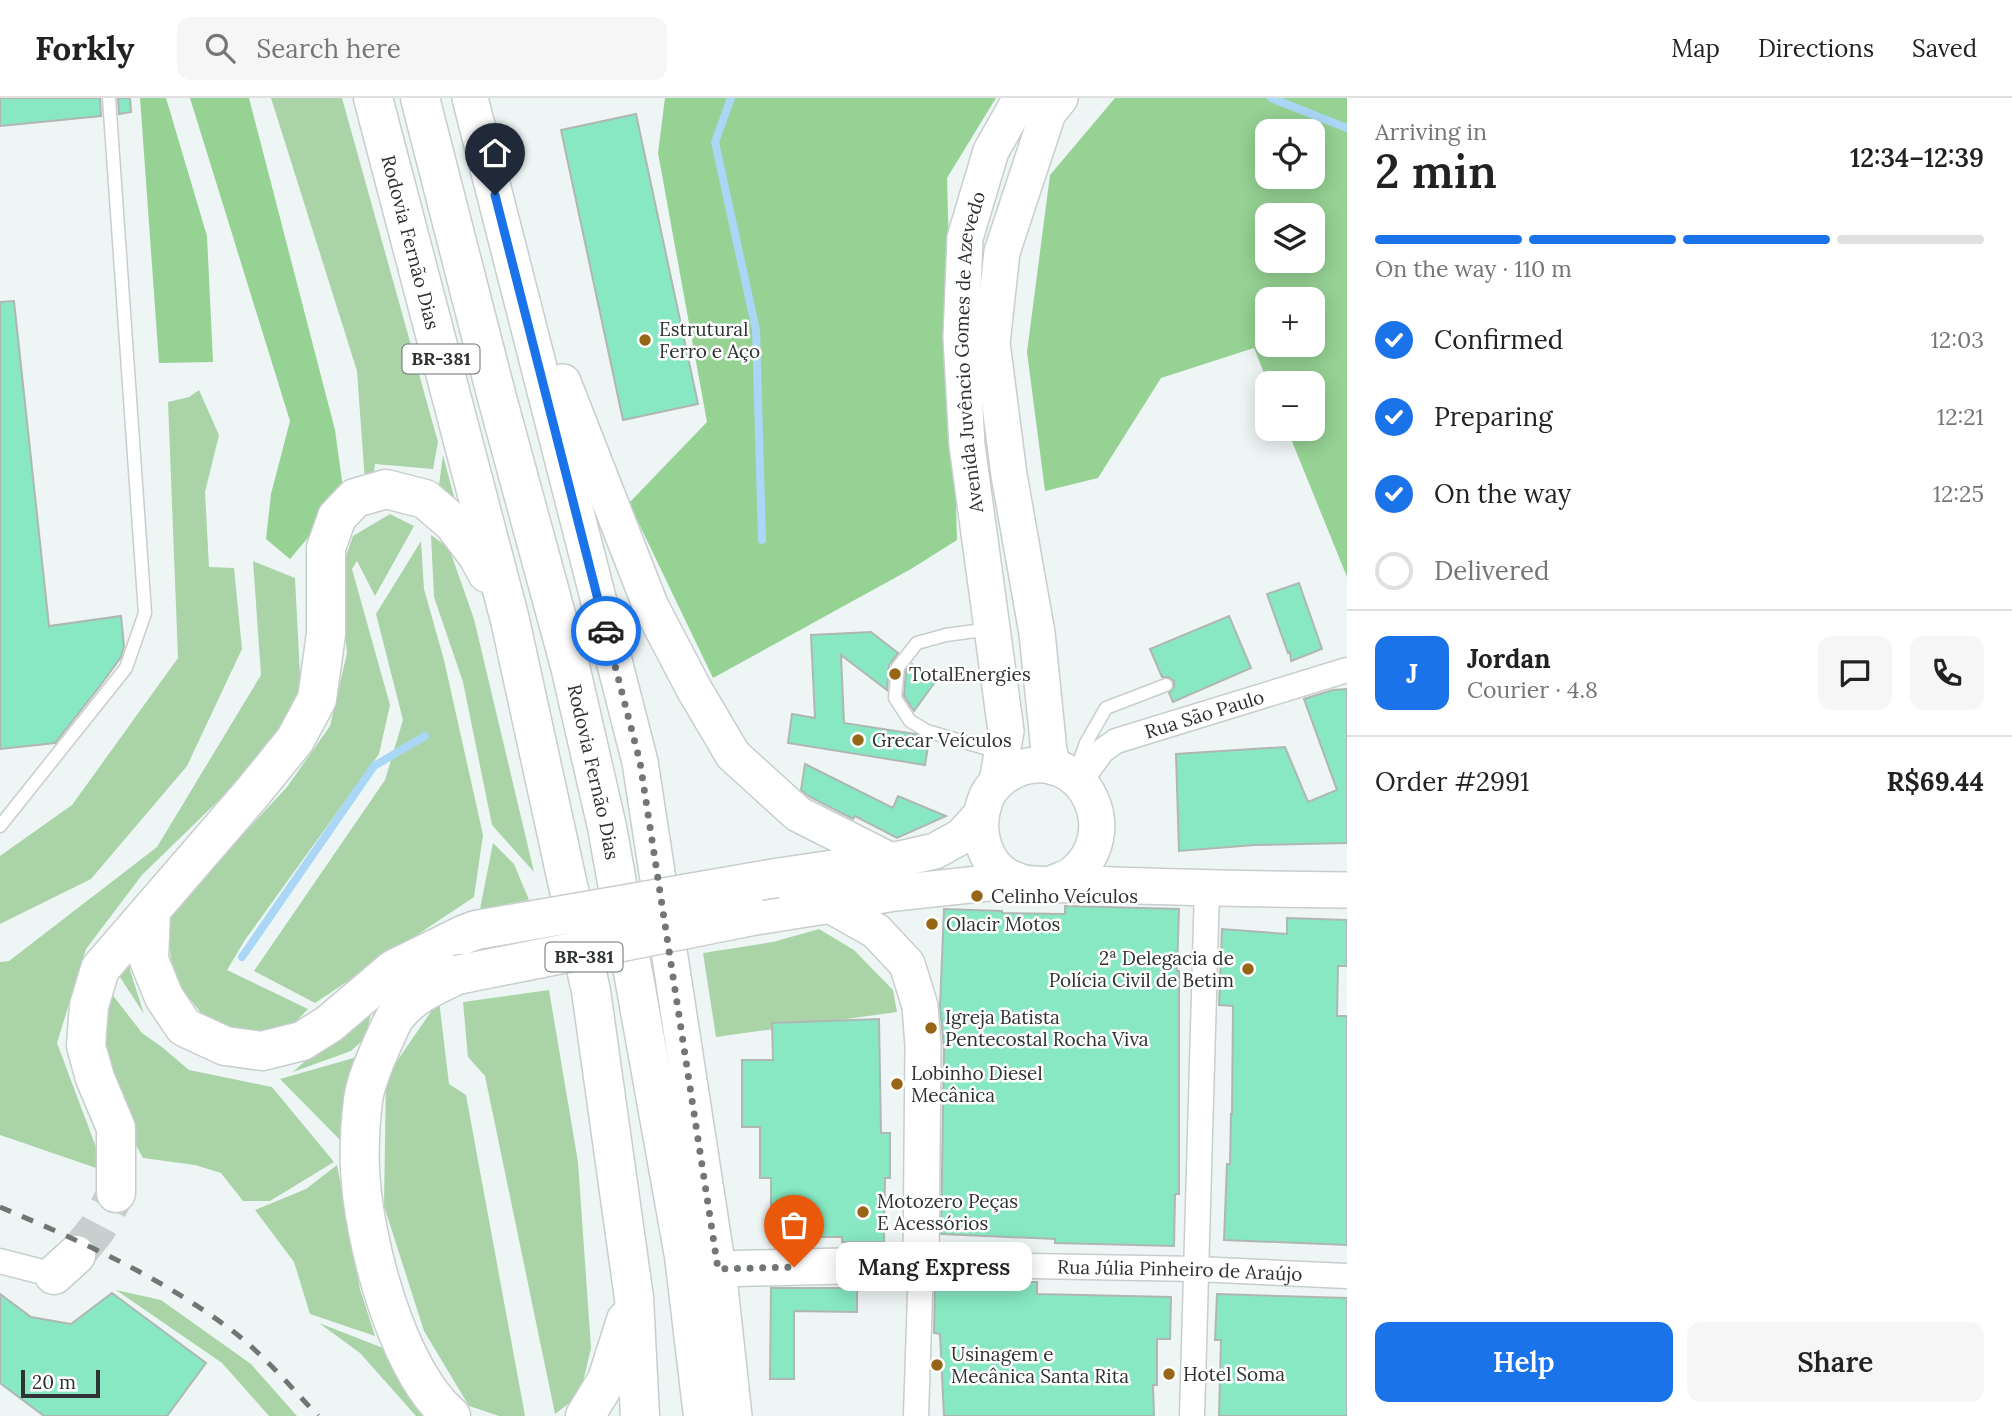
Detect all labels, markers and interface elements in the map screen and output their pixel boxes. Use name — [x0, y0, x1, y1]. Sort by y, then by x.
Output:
search box — [177, 17, 667, 80]
text: Forkly — [35, 27, 135, 69]
icon: search — [201, 29, 239, 67]
text: Search here — [257, 32, 401, 65]
text: Map — [1671, 33, 1720, 64]
text: Directions — [1758, 33, 1874, 64]
text: Saved — [1912, 33, 1977, 64]
text: Arriving in — [1375, 117, 1487, 146]
map controls — [1255, 119, 1325, 441]
button: locate — [1255, 119, 1325, 189]
pin — [465, 123, 525, 195]
icon: home — [476, 134, 514, 172]
text: 12:34–12:39 — [1850, 141, 1984, 174]
text: 2 min — [1375, 142, 1497, 201]
street label: Rodovia Fernão Dias — [376, 152, 445, 332]
street label: Avenida Juvêncio Gomes de Azevedo — [949, 188, 990, 515]
button: layers — [1255, 203, 1325, 273]
text: On the way · 110 m — [1375, 254, 1572, 283]
button: + — [1255, 287, 1325, 357]
place label: Estrutural Ferro e Aço — [659, 317, 760, 363]
icon: check — [1375, 321, 1413, 359]
text: Confirmed — [1434, 323, 1563, 356]
text: 12:03 — [1930, 325, 1984, 354]
marker: Estrutural Ferro e Aço — [637, 332, 653, 348]
road number: BR-381 — [402, 344, 480, 374]
button: − — [1255, 371, 1325, 441]
icon: check — [1375, 398, 1413, 436]
text: Preparing — [1434, 400, 1553, 433]
text: 12:21 — [1937, 402, 1984, 431]
icon: check — [1375, 475, 1413, 513]
text: On the way — [1434, 477, 1571, 510]
text: 12:25 — [1933, 479, 1984, 508]
text: Delivered — [1434, 554, 1550, 587]
courier — [571, 596, 641, 666]
icon: car — [587, 612, 625, 650]
button: chat — [1818, 636, 1892, 710]
button: phone — [1910, 636, 1984, 710]
text: Jordan — [1467, 642, 1551, 675]
text: J — [1406, 657, 1418, 690]
place label: TotalEnergies — [909, 662, 1031, 686]
marker: TotalEnergies — [887, 666, 903, 682]
text: Courier · 4.8 — [1467, 675, 1598, 704]
street label: Rodovia Fernão Dias — [563, 682, 625, 862]
street label: Rua São Paulo — [1142, 684, 1267, 743]
place label: Grecar Veículos — [872, 728, 1012, 752]
marker: Grecar Veículos — [850, 732, 866, 748]
text: Order #2991 — [1375, 765, 1530, 798]
text: R$69.44 — [1887, 765, 1984, 798]
place label: Celinho Veículos — [991, 884, 1138, 908]
marker: Celinho Veículos — [969, 888, 985, 904]
place label: Olacir Motos — [946, 912, 1061, 936]
marker: Olacir Motos — [924, 916, 940, 932]
road number: BR-381 — [546, 942, 622, 972]
place label: 2ª Delegacia de Polícia Civil de Betim — [1049, 946, 1234, 992]
marker: 2ª Delegacia de Polícia Civil de Betim — [1240, 961, 1256, 977]
place label: Igreja Batista Pentecostal Rocha Viva — [945, 1005, 1149, 1051]
marker: Igreja Batista Pentecostal Rocha Viva — [923, 1020, 939, 1036]
place label: Lobinho Diesel Mecânica — [911, 1061, 1043, 1107]
marker: Lobinho Diesel Mecânica — [889, 1076, 905, 1092]
place label: Motozero Peças E Acessórios — [877, 1189, 1018, 1235]
pin — [764, 1195, 824, 1267]
marker: Motozero Peças E Acessórios — [855, 1204, 871, 1220]
icon: bag — [775, 1206, 813, 1244]
callout: Mang Express — [836, 1242, 1032, 1292]
text: Mang Express — [858, 1252, 1010, 1281]
street label: Rua Júlia Pinheiro de Araújo — [1057, 1254, 1303, 1286]
button: Help — [1375, 1322, 1673, 1402]
button: Share — [1687, 1322, 1984, 1402]
place label: Usinagem e Mecânica Santa Rita — [951, 1342, 1129, 1388]
marker: Usinagem e Mecânica Santa Rita — [929, 1357, 945, 1373]
place label: Hotel Soma — [1183, 1362, 1285, 1386]
marker: Hotel Soma — [1161, 1366, 1177, 1382]
scale bar — [21, 1367, 100, 1399]
text: 20 m — [32, 1370, 76, 1394]

